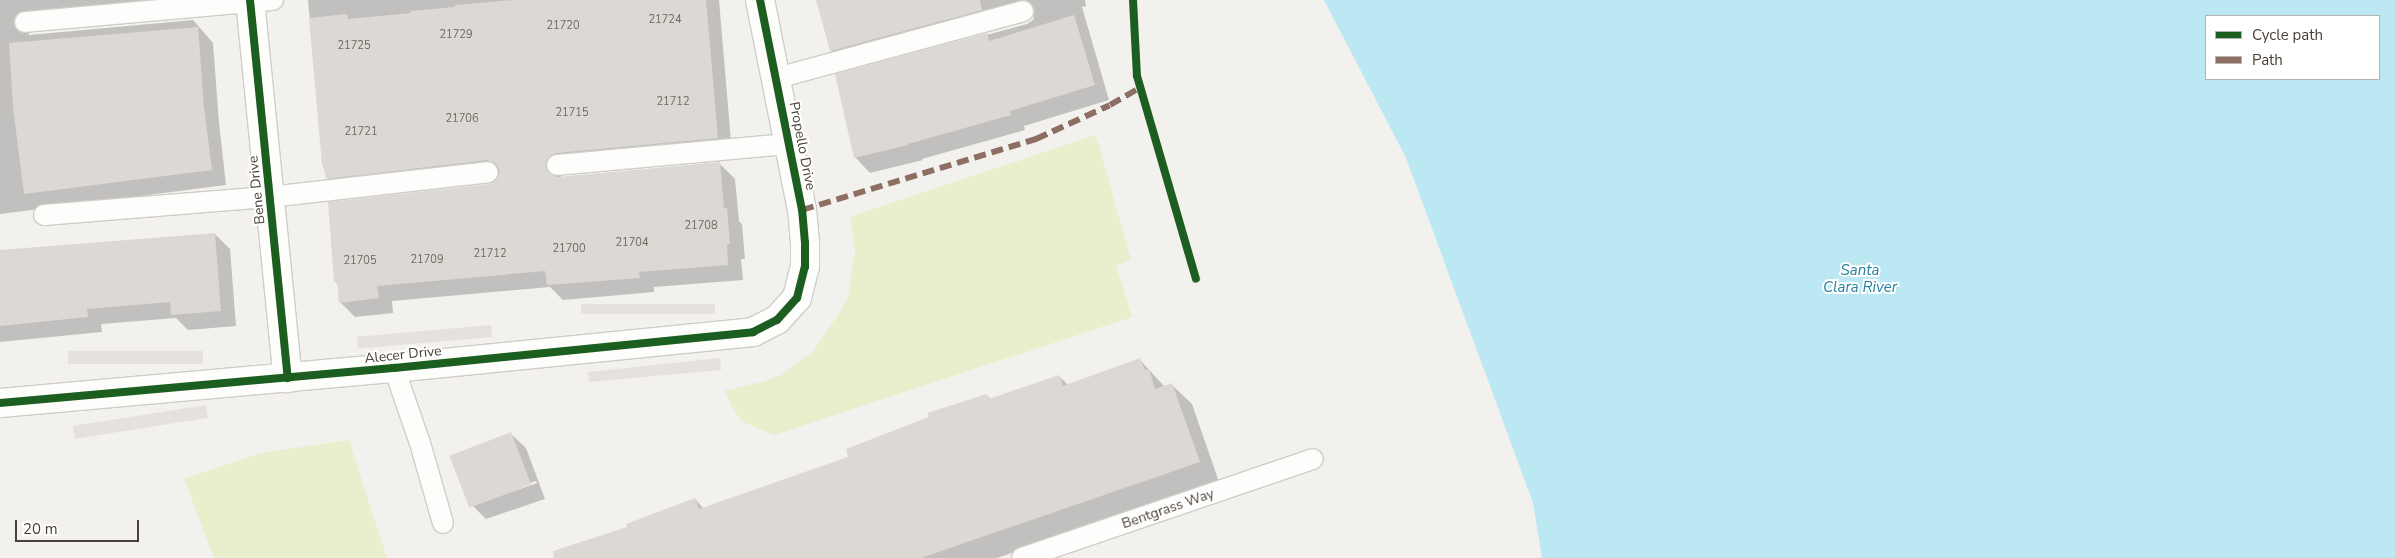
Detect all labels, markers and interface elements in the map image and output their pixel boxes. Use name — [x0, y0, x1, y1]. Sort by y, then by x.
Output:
house number: 21724 — [649, 13, 681, 27]
legend — [2205, 15, 2380, 80]
house number: 21720 — [547, 19, 579, 33]
text: Cycle path — [2252, 25, 2323, 45]
house number: 21729 — [440, 28, 472, 42]
house number: 21725 — [338, 39, 370, 53]
text: Path — [2252, 50, 2283, 70]
house number: 21712 — [657, 95, 689, 109]
street label: Propello Drive — [785, 100, 819, 192]
house number: 21715 — [556, 106, 588, 120]
house number: 21706 — [446, 112, 478, 126]
house number: 21721 — [345, 125, 377, 139]
street label: Bene Drive — [245, 155, 269, 225]
house number: 21708 — [685, 219, 717, 233]
house number: 21704 — [616, 236, 648, 250]
house number: 21700 — [553, 242, 585, 256]
house number: 21712 — [474, 247, 506, 261]
house number: 21709 — [411, 253, 443, 267]
house number: 21705 — [344, 254, 376, 268]
water label: Santa Clara River — [1823, 261, 1897, 296]
street label: Alecer Drive — [364, 343, 442, 367]
street label: Bentgrass Way — [1120, 485, 1216, 533]
scale bar — [18, 510, 141, 542]
text: 20 m — [23, 519, 58, 539]

